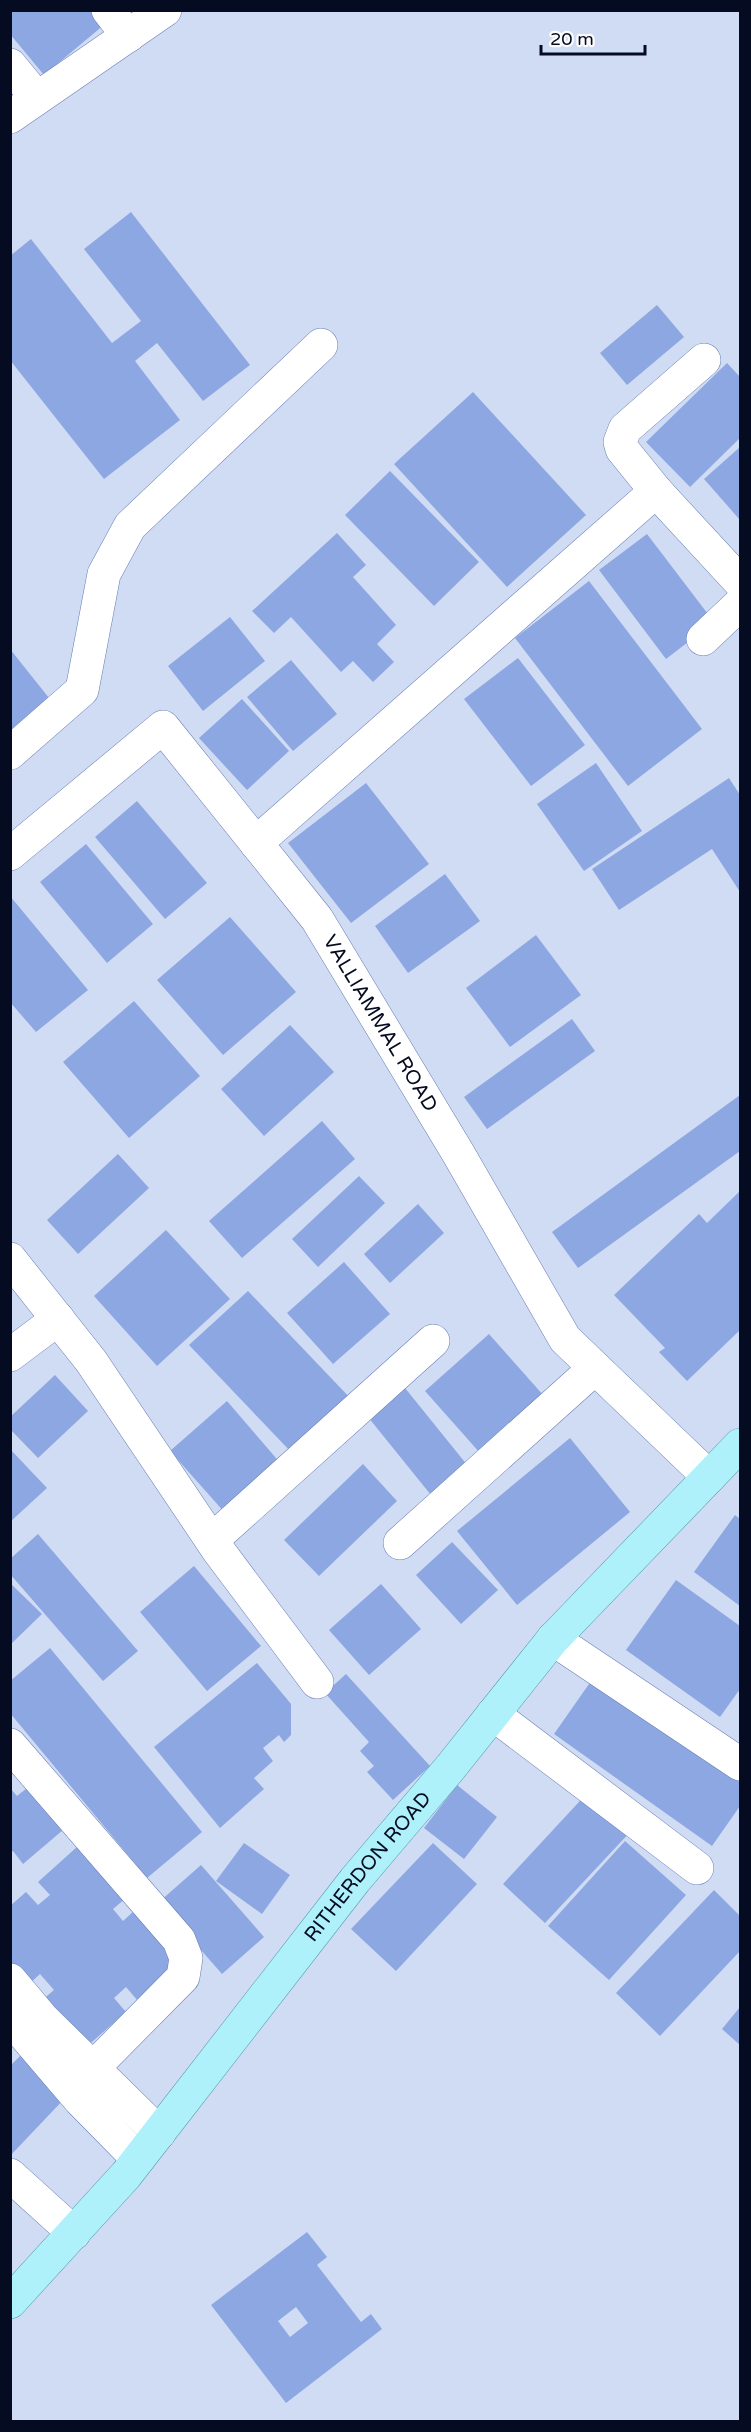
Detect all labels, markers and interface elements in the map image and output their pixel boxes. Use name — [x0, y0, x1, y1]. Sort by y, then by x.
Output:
scale bar — [541, 18, 644, 56]
text: 20 m — [550, 28, 594, 50]
street label: VALLIAMMAL ROAD — [318, 931, 442, 1116]
street label: RITHERDON ROAD — [300, 1787, 437, 1947]

